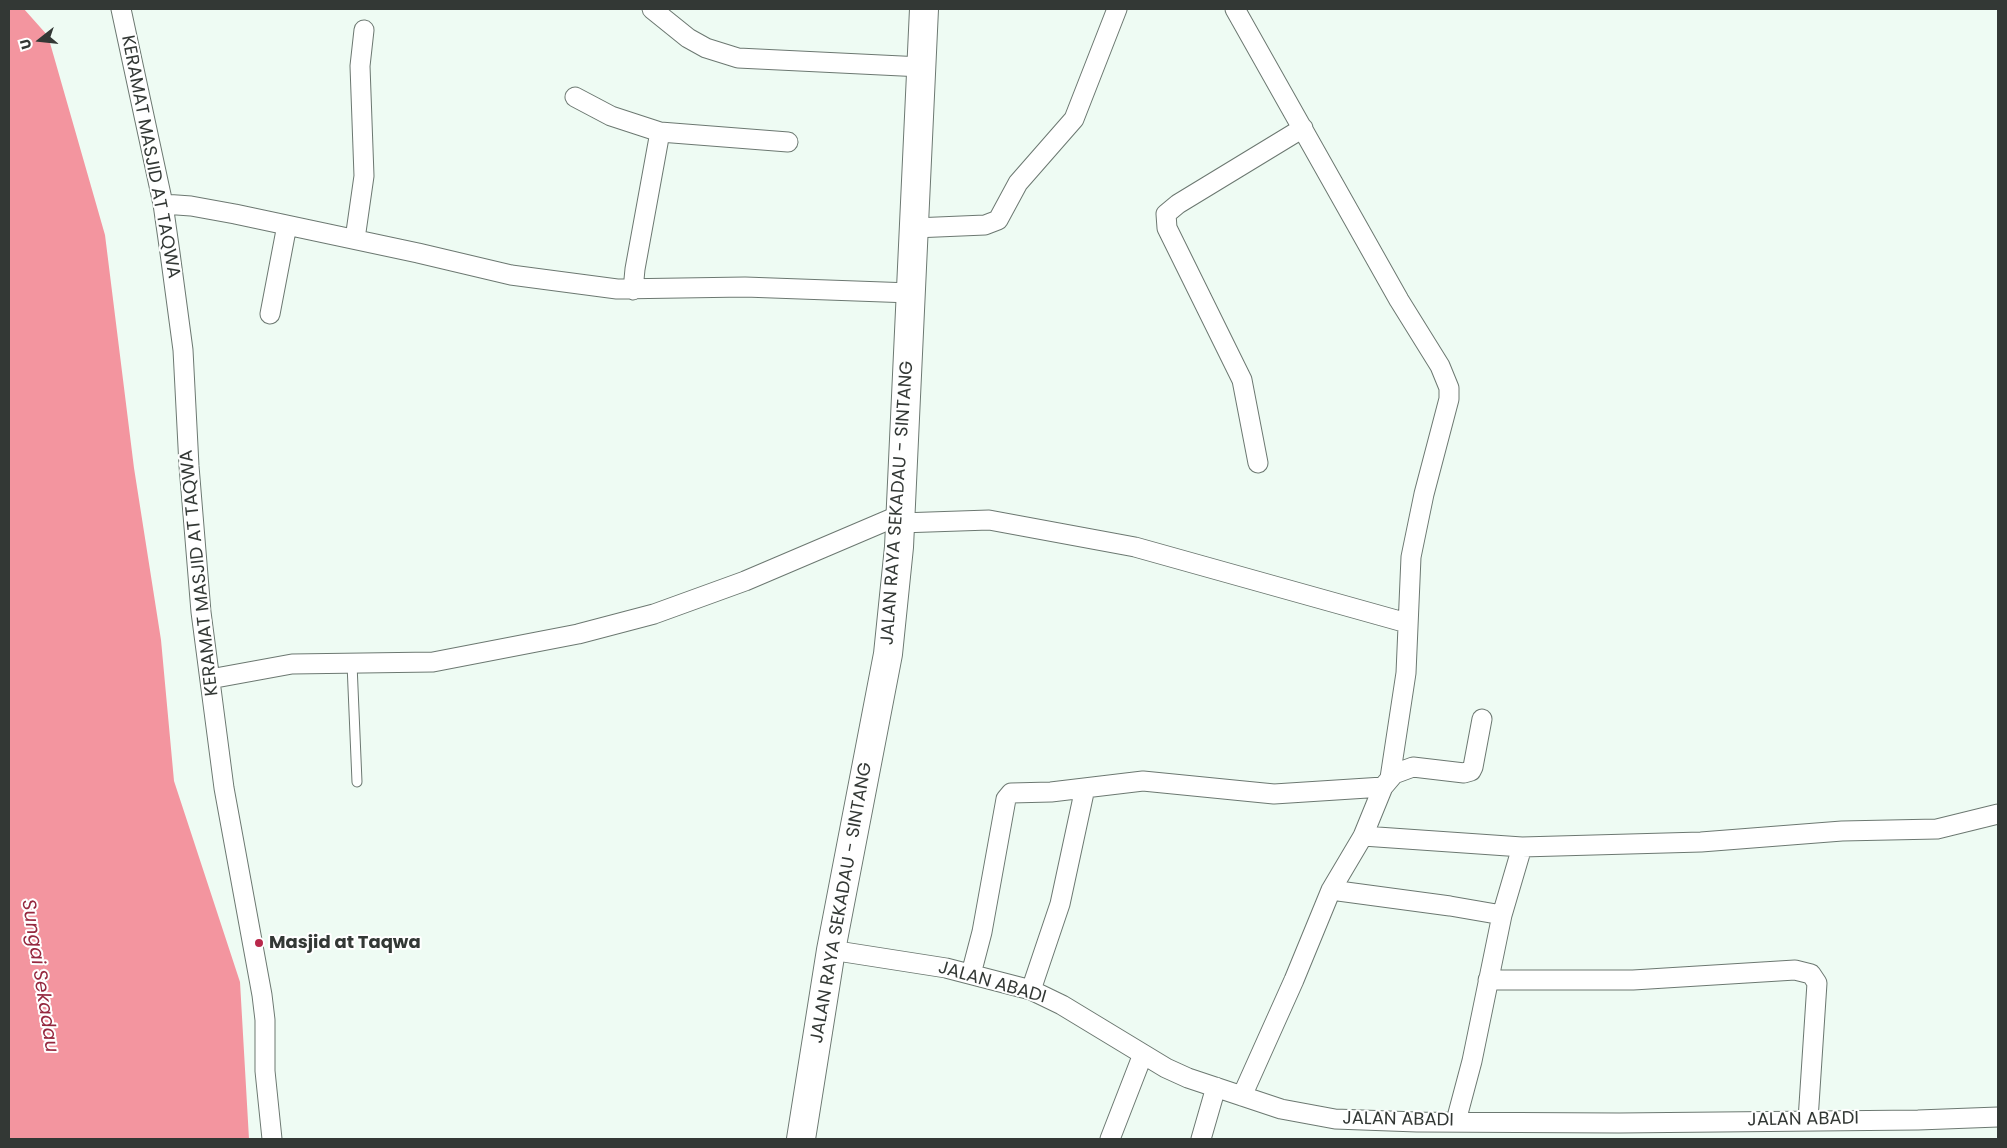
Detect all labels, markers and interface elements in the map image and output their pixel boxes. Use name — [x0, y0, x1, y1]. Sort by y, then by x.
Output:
north arrow — [15, 15, 65, 65]
street label: KERAMAT MASJID AT TAQWA — [116, 34, 184, 280]
text: U — [15, 37, 37, 52]
street label: JALAN RAYA SEKADAU - SINTANG — [877, 360, 919, 646]
street label: KERAMAT MASJID AT TAQWA — [176, 449, 224, 697]
street label: JALAN RAYA SEKADAU - SINTANG — [807, 761, 877, 1045]
water label: Sungai Sekadau — [16, 898, 62, 1054]
place label: Masjid at Taqwa — [269, 932, 421, 954]
marker: Masjid at Taqwa — [253, 937, 265, 949]
street label: JALAN ABADI — [935, 957, 1049, 1009]
street label: JALAN ABADI — [1342, 1108, 1454, 1132]
street label: JALAN ABADI — [1747, 1108, 1859, 1132]

